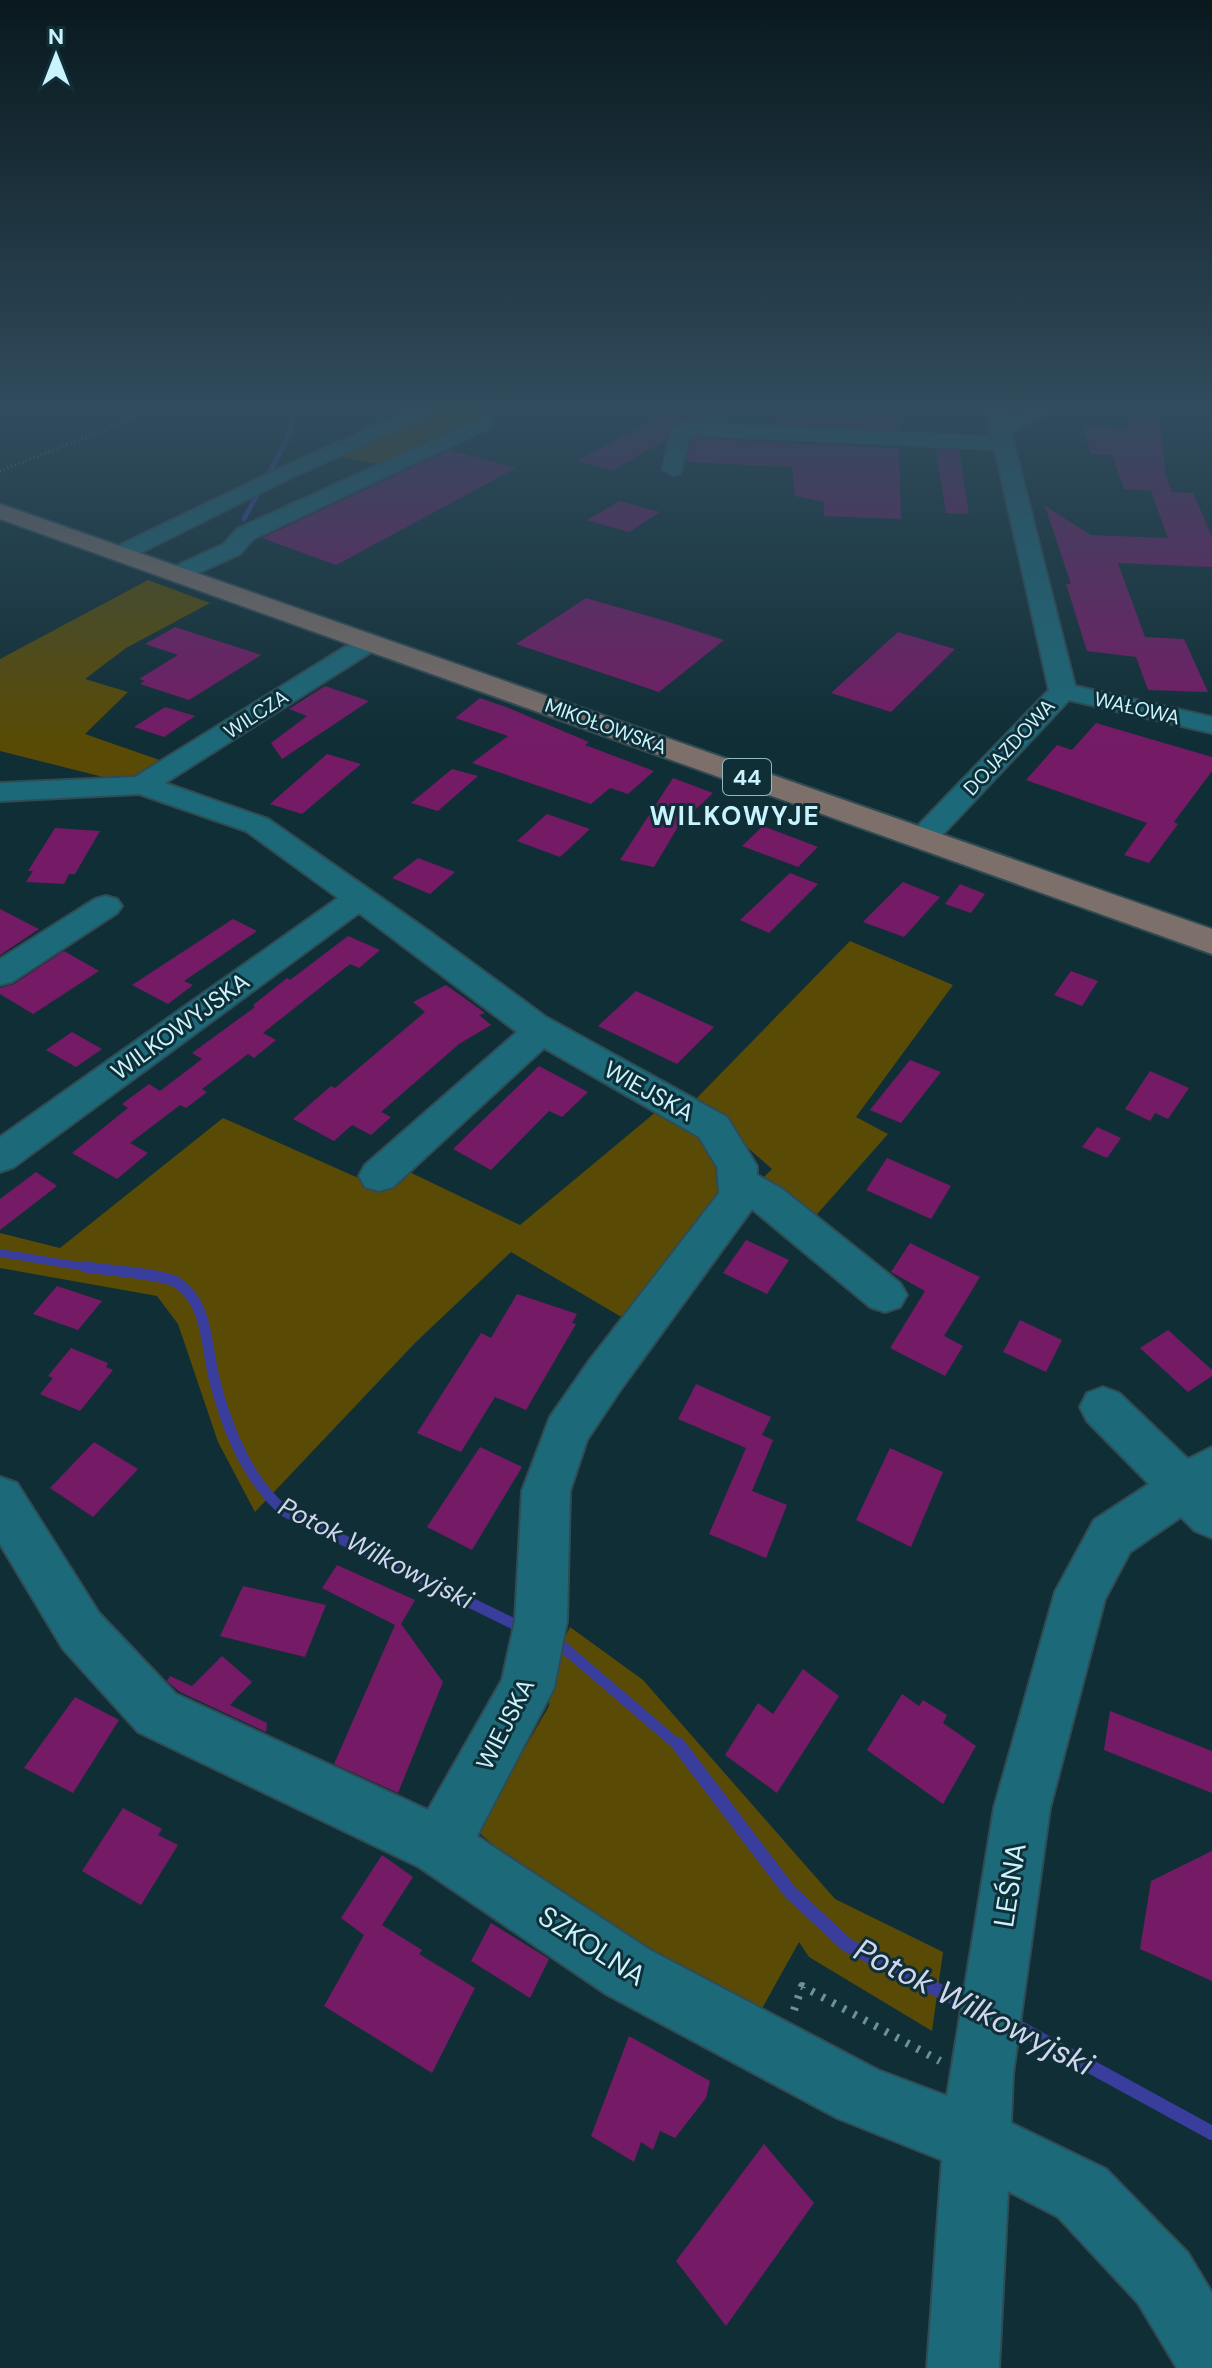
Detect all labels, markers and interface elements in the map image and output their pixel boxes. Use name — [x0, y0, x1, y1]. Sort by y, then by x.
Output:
north arrow — [16, 16, 96, 96]
text: N — [48, 22, 64, 51]
street label: WILCZA — [219, 684, 293, 744]
street label: WAŁOWA — [1092, 686, 1182, 730]
street label: MIKOŁOWSKA — [541, 692, 671, 760]
street label: DOJAZDOWA — [958, 693, 1060, 801]
road number: 44 — [723, 759, 771, 795]
district label: WILKOWYJE — [649, 799, 821, 833]
street label: WILKOWYJSKA — [105, 965, 255, 1087]
street label: WIEJSKA — [598, 1054, 700, 1128]
water label: Potok Wilkowyjski — [273, 1489, 480, 1617]
street label: WIEJSKA — [469, 1673, 541, 1775]
street label: LEŚNA — [985, 1840, 1035, 1930]
street label: SZKOLNA — [531, 1898, 653, 1994]
water label: Potok Wilkowyjski — [847, 1928, 1102, 2086]

